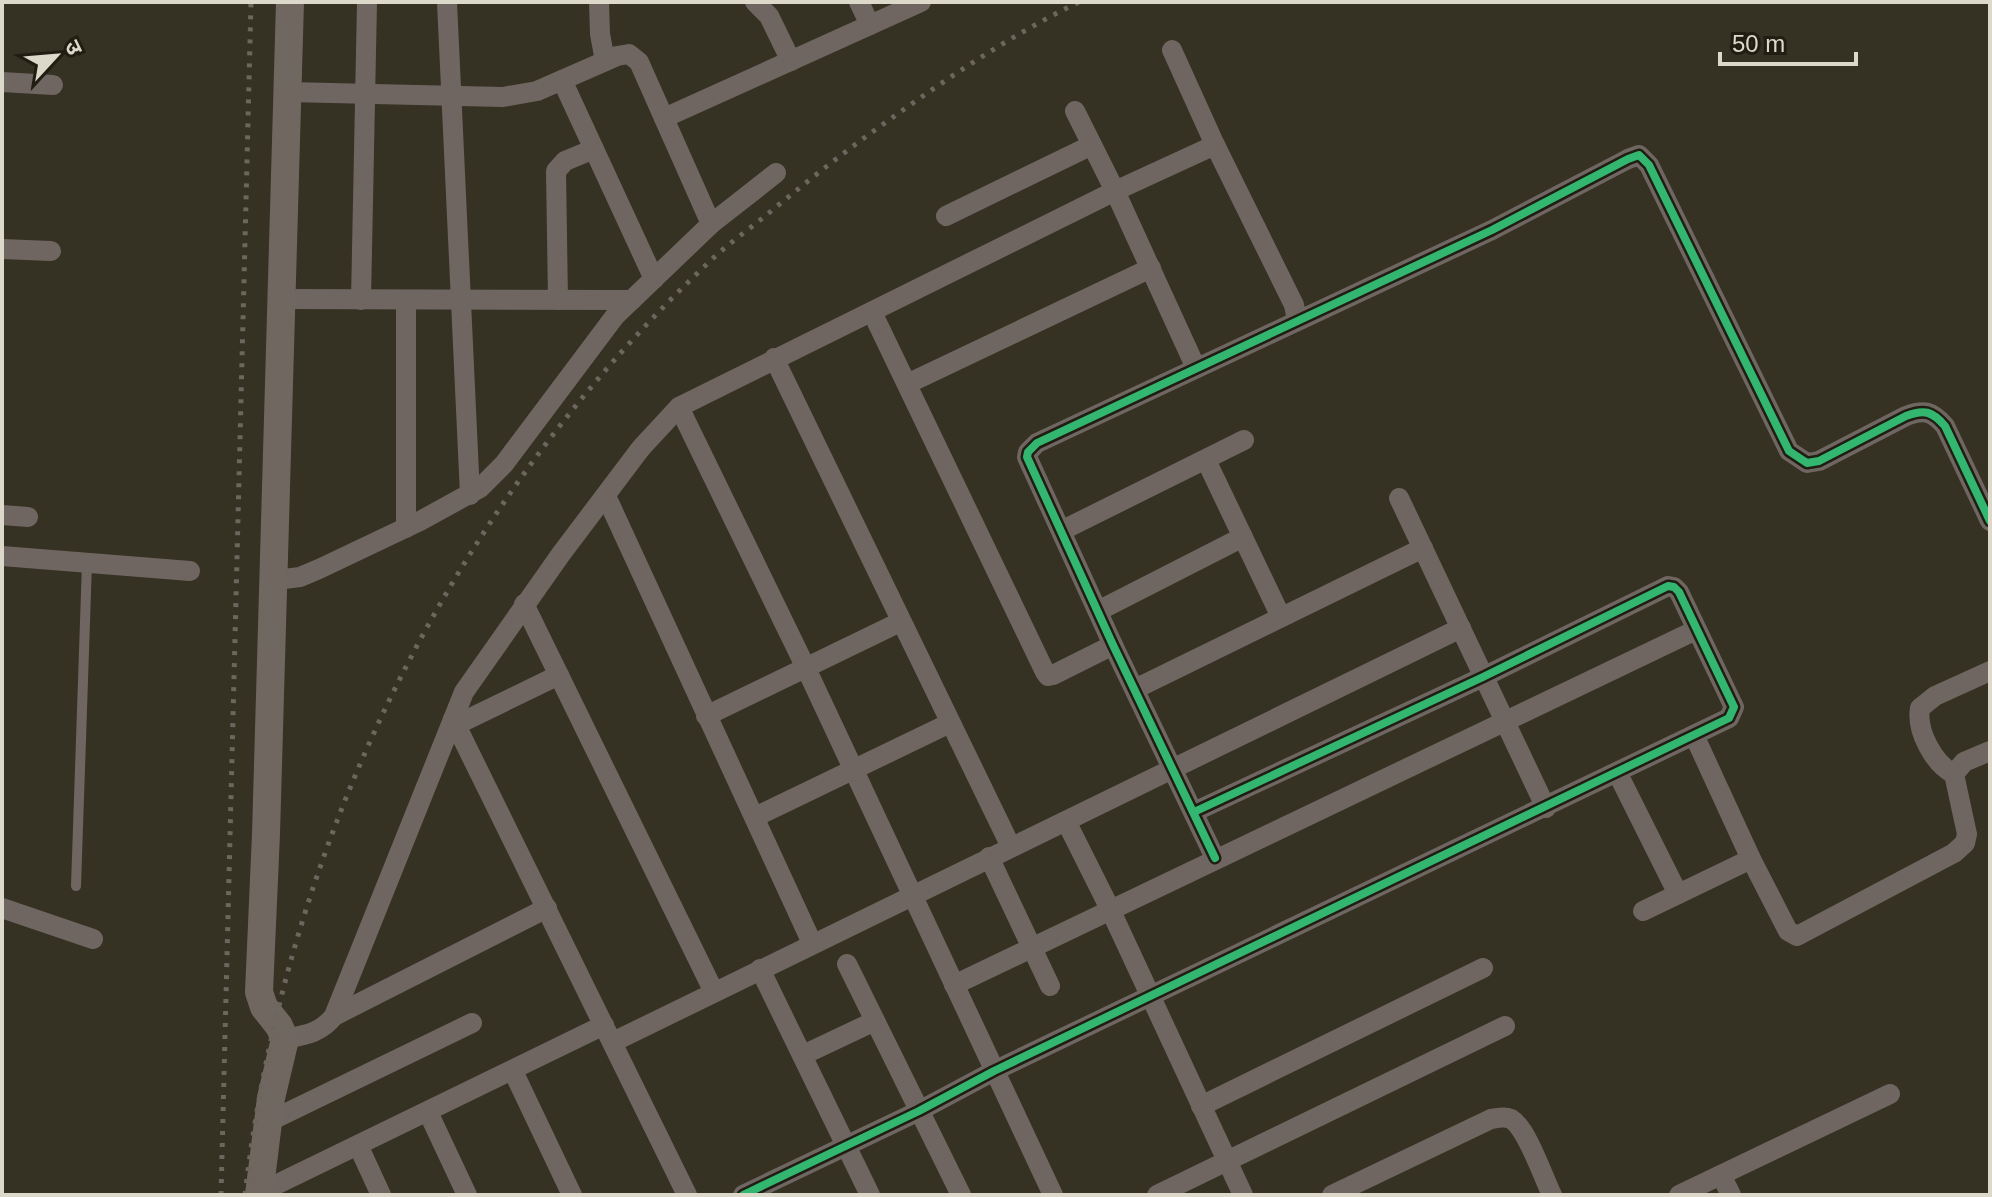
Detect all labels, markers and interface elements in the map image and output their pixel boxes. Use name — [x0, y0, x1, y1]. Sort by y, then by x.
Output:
north arrow — [16, 16, 96, 96]
scale bar — [1720, 16, 1856, 66]
text: 50 m — [1732, 30, 1785, 57]
text: उ — [59, 36, 88, 60]

